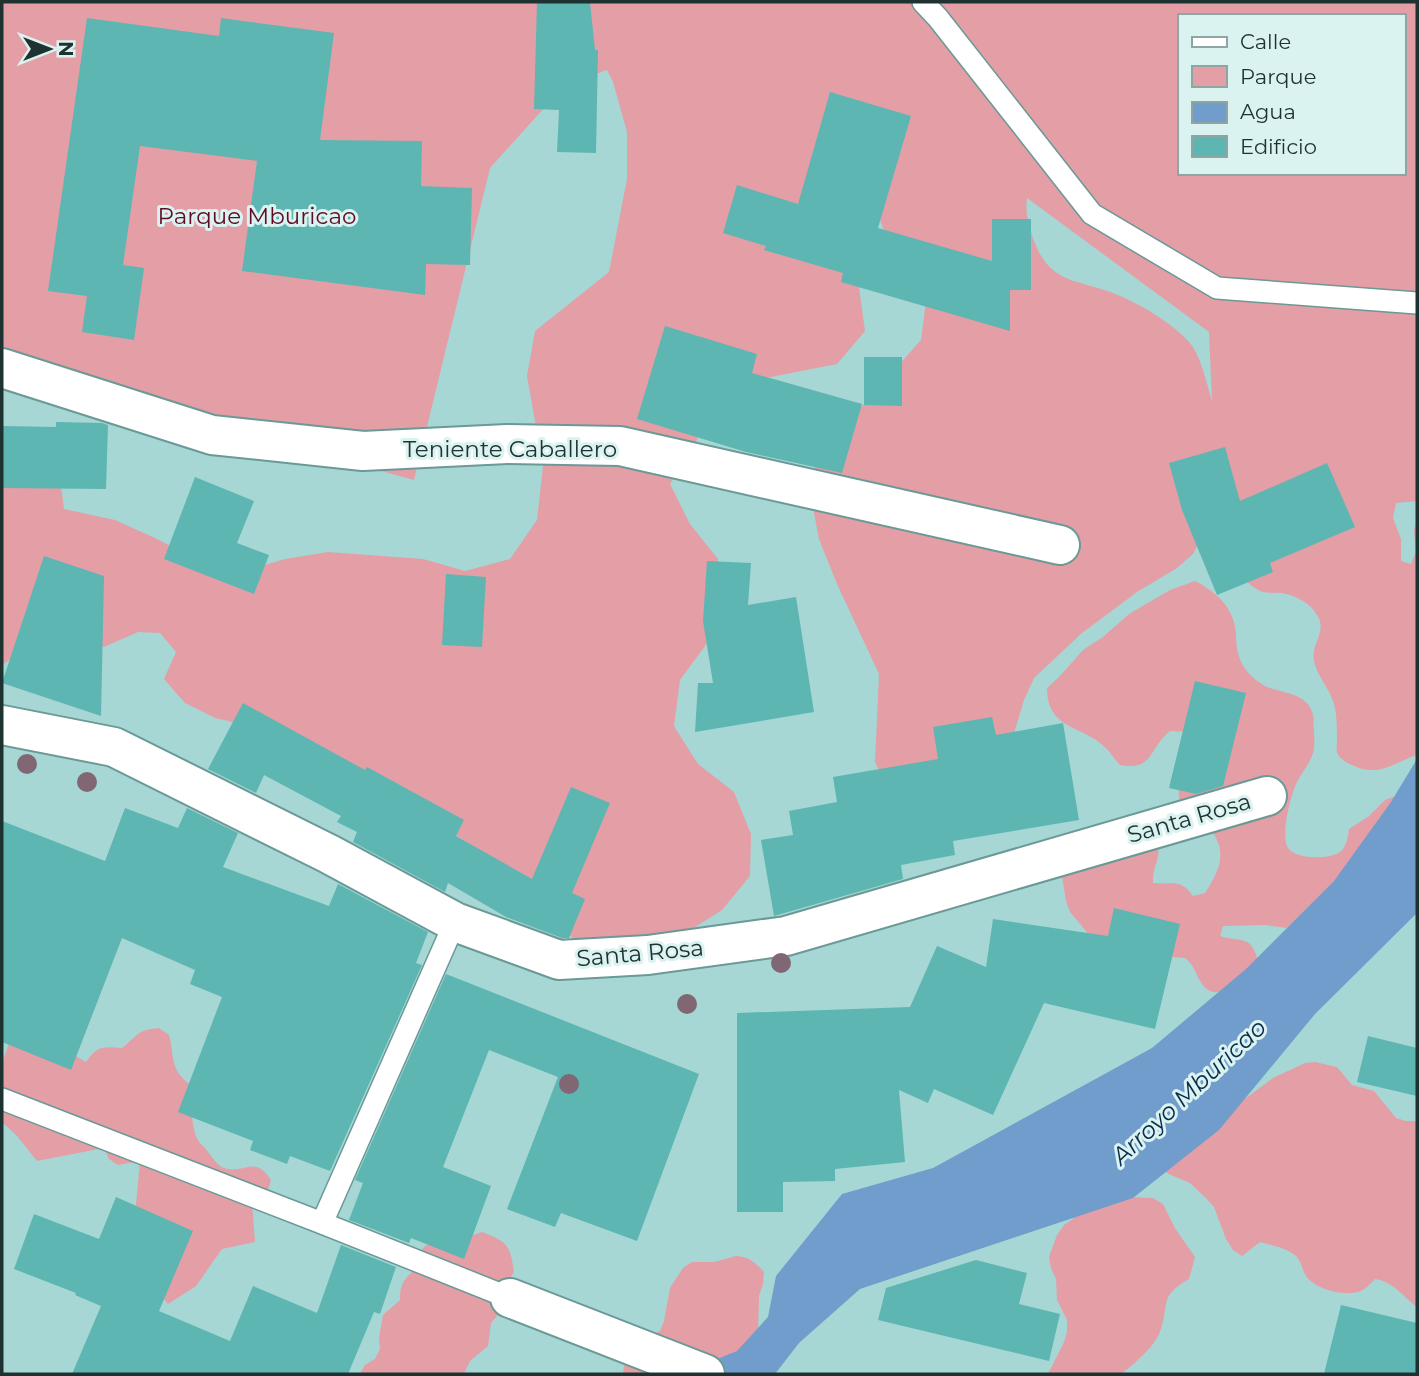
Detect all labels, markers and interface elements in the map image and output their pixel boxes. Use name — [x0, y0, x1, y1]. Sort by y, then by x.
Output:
north arrow — [14, 14, 84, 84]
legend — [1178, 14, 1405, 175]
text: Calle — [1240, 29, 1291, 54]
text: N — [54, 41, 77, 57]
text: Parque — [1240, 64, 1316, 89]
text: Agua — [1240, 99, 1296, 124]
text: Edificio — [1240, 134, 1317, 159]
park label: Parque Mburicao — [158, 202, 356, 230]
street label: Teniente Caballero — [403, 435, 617, 463]
street label: Santa Rosa — [1124, 787, 1254, 849]
street label: Santa Rosa — [575, 933, 705, 973]
water label: Arroyo Mburicao — [1104, 1013, 1272, 1172]

